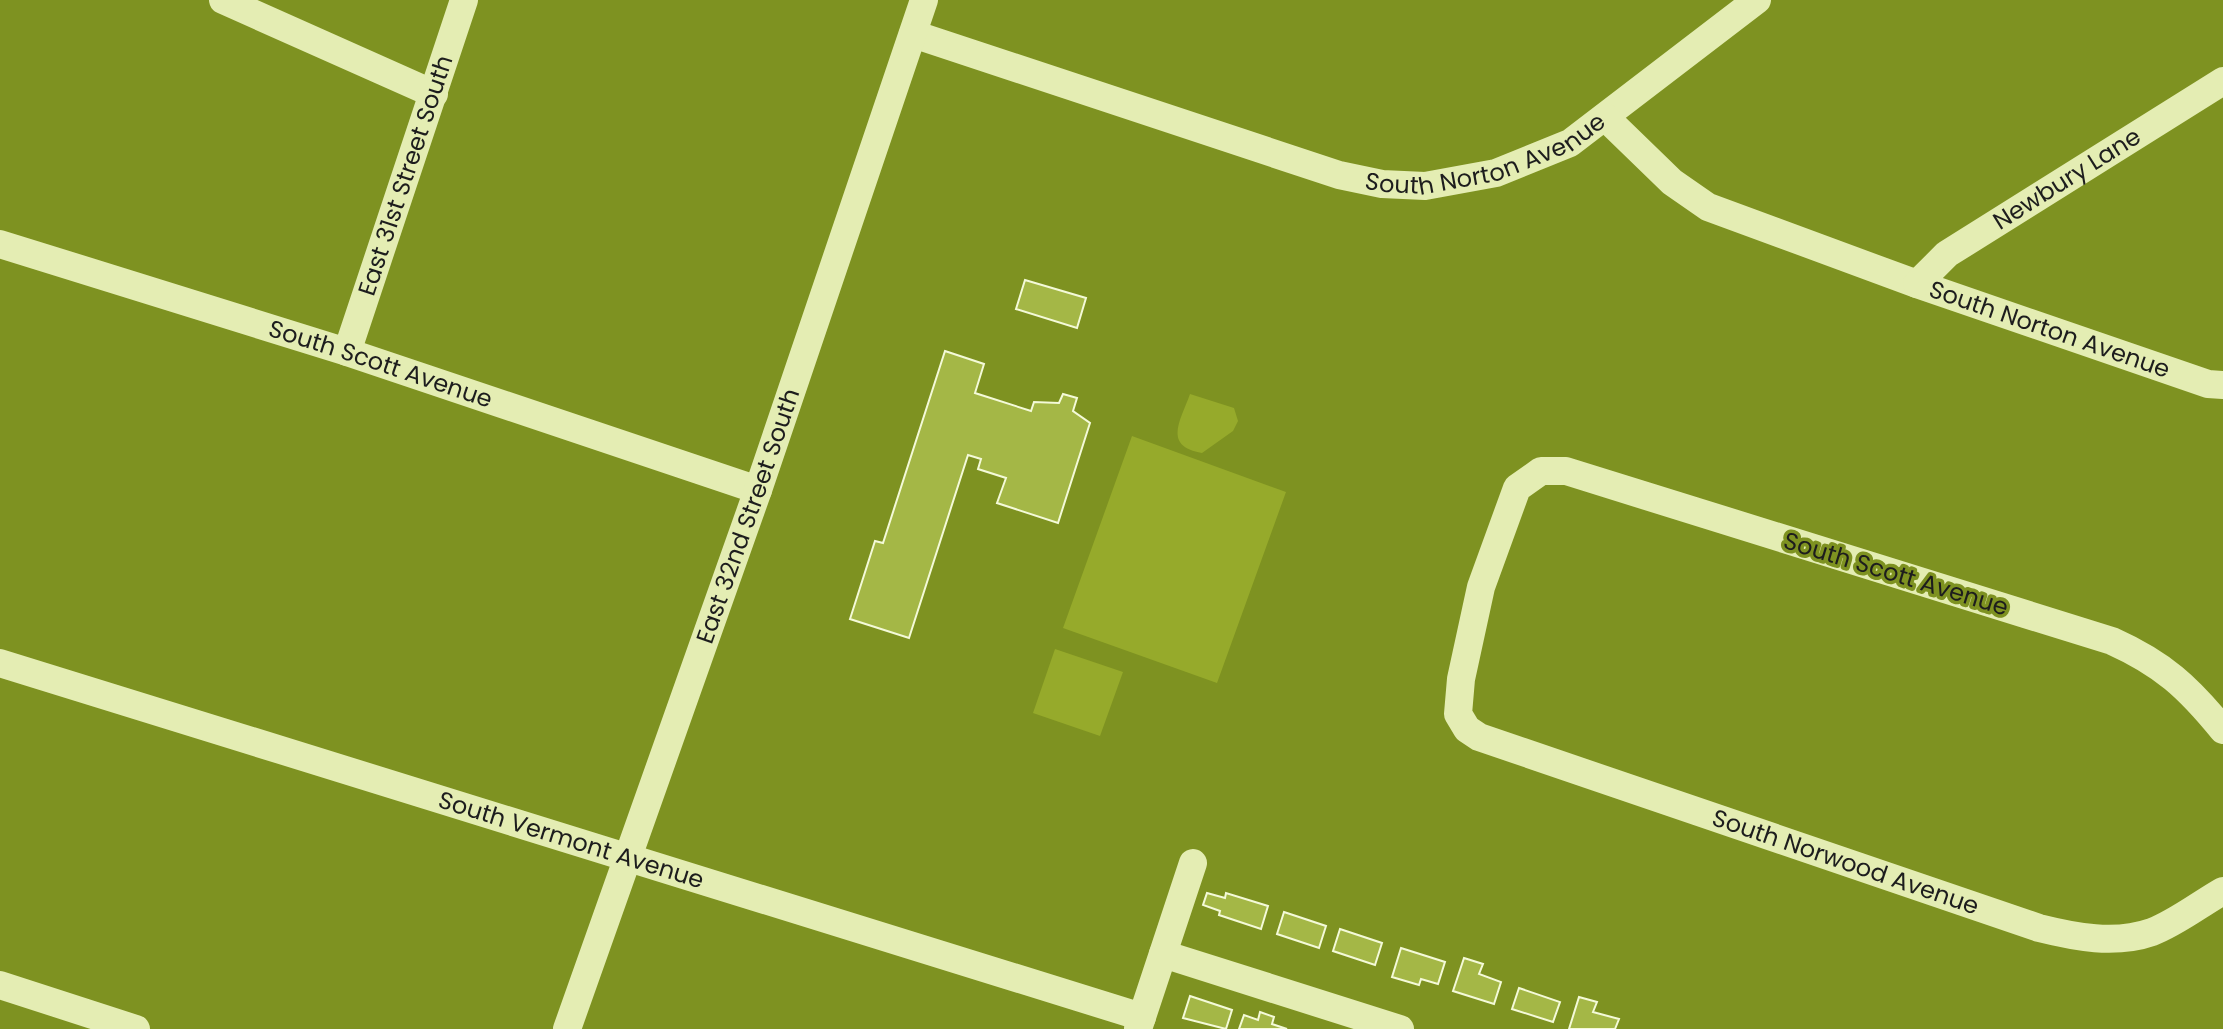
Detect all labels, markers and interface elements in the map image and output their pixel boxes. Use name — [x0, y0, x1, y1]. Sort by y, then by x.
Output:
street label: East 31st Street South — [350, 51, 461, 300]
street label: South Norton Avenue — [1362, 105, 1612, 203]
street label: Newbury Lane — [1986, 120, 2147, 237]
street label: South Norton Avenue — [1925, 272, 2175, 386]
street label: South Scott Avenue — [265, 312, 497, 416]
street label: East 32nd Street South — [688, 384, 807, 648]
street label: South Scott Avenue — [1780, 524, 2013, 623]
street label: South Vermont Avenue — [434, 783, 708, 896]
street label: South Norwood Avenue — [1708, 801, 1984, 922]

